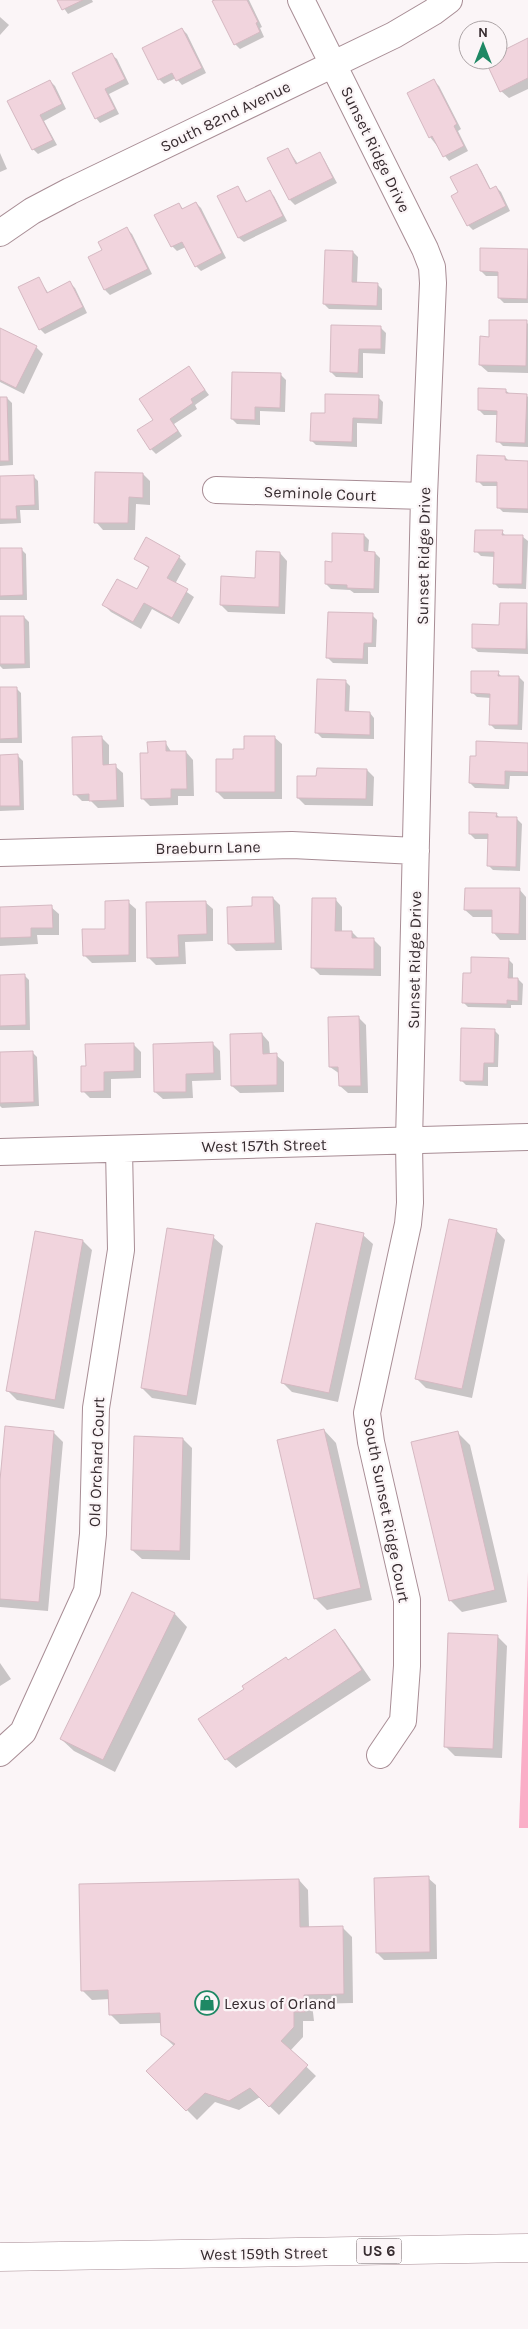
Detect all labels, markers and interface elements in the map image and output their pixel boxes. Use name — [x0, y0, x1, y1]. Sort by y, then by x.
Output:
north arrow — [458, 20, 508, 70]
text: N — [478, 24, 488, 41]
street label: South 82nd Avenue — [157, 77, 293, 156]
street label: Sunset Ridge Drive — [337, 83, 414, 215]
street label: Seminole Court — [263, 482, 377, 505]
street label: Sunset Ridge Drive — [413, 487, 434, 625]
street label: Braeburn Lane — [155, 837, 261, 858]
street label: Sunset Ridge Drive — [404, 891, 425, 1029]
street label: West 157th Street — [201, 1135, 327, 1156]
street label: Old Orchard Court — [85, 1397, 108, 1527]
street label: South Sunset Ridge Court — [359, 1416, 414, 1604]
shop icon: Lexus of Orland — [194, 1990, 220, 2016]
place label: Lexus of Orland — [224, 1994, 336, 2013]
road number: US 6 — [356, 2238, 402, 2264]
street label: West 159th Street — [200, 2243, 328, 2264]

